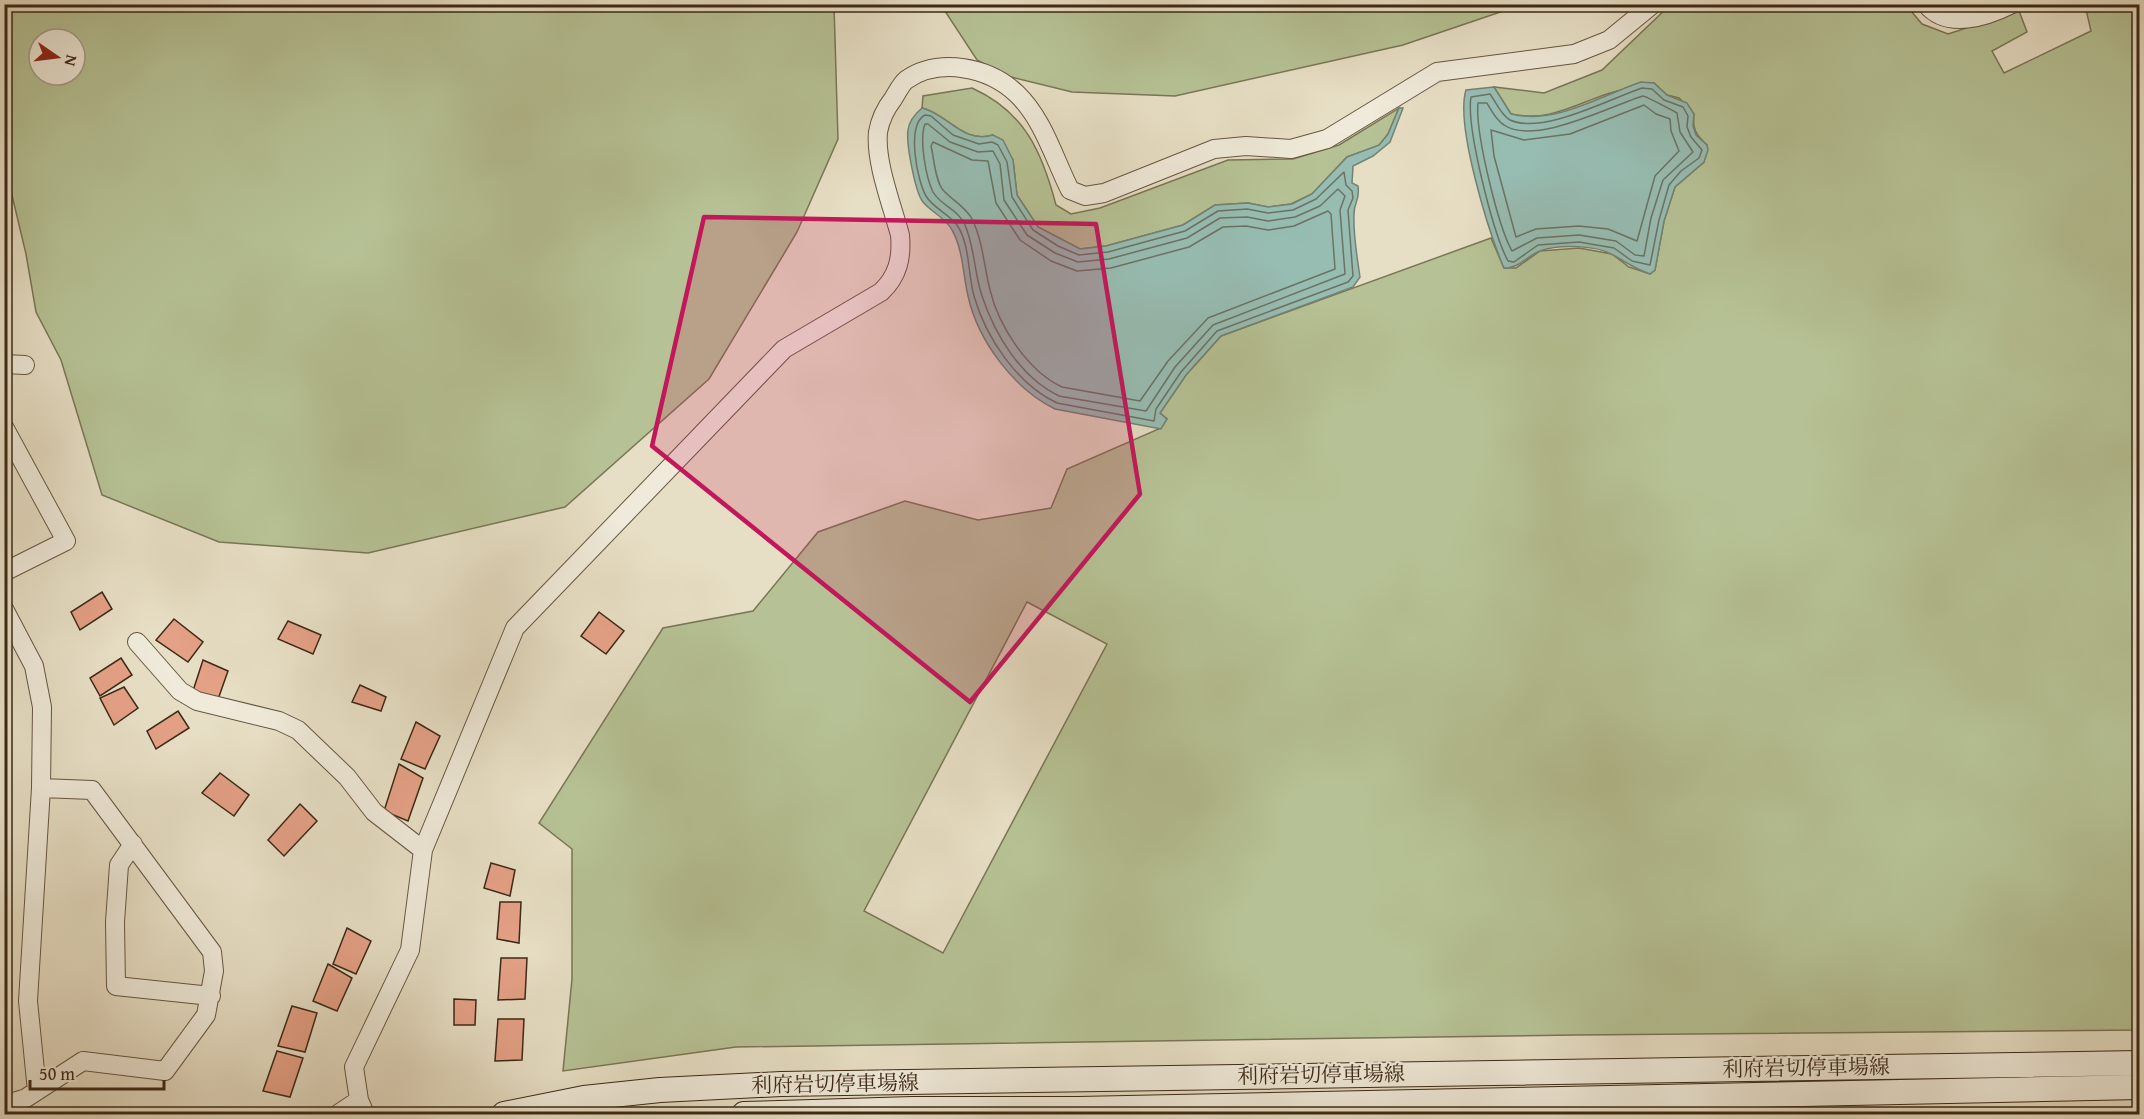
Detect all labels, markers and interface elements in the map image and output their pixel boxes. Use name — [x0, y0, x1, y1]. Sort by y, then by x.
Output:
north arrow — [27, 27, 87, 87]
text: N — [59, 53, 84, 69]
street label: 利府岩切停車場線 — [1722, 1051, 1890, 1084]
scale bar — [30, 1053, 164, 1091]
street label: 利府岩切停車場線 — [1237, 1058, 1405, 1091]
text: 50 m — [39, 1060, 75, 1087]
street label: 利府岩切停車場線 — [751, 1067, 919, 1100]

